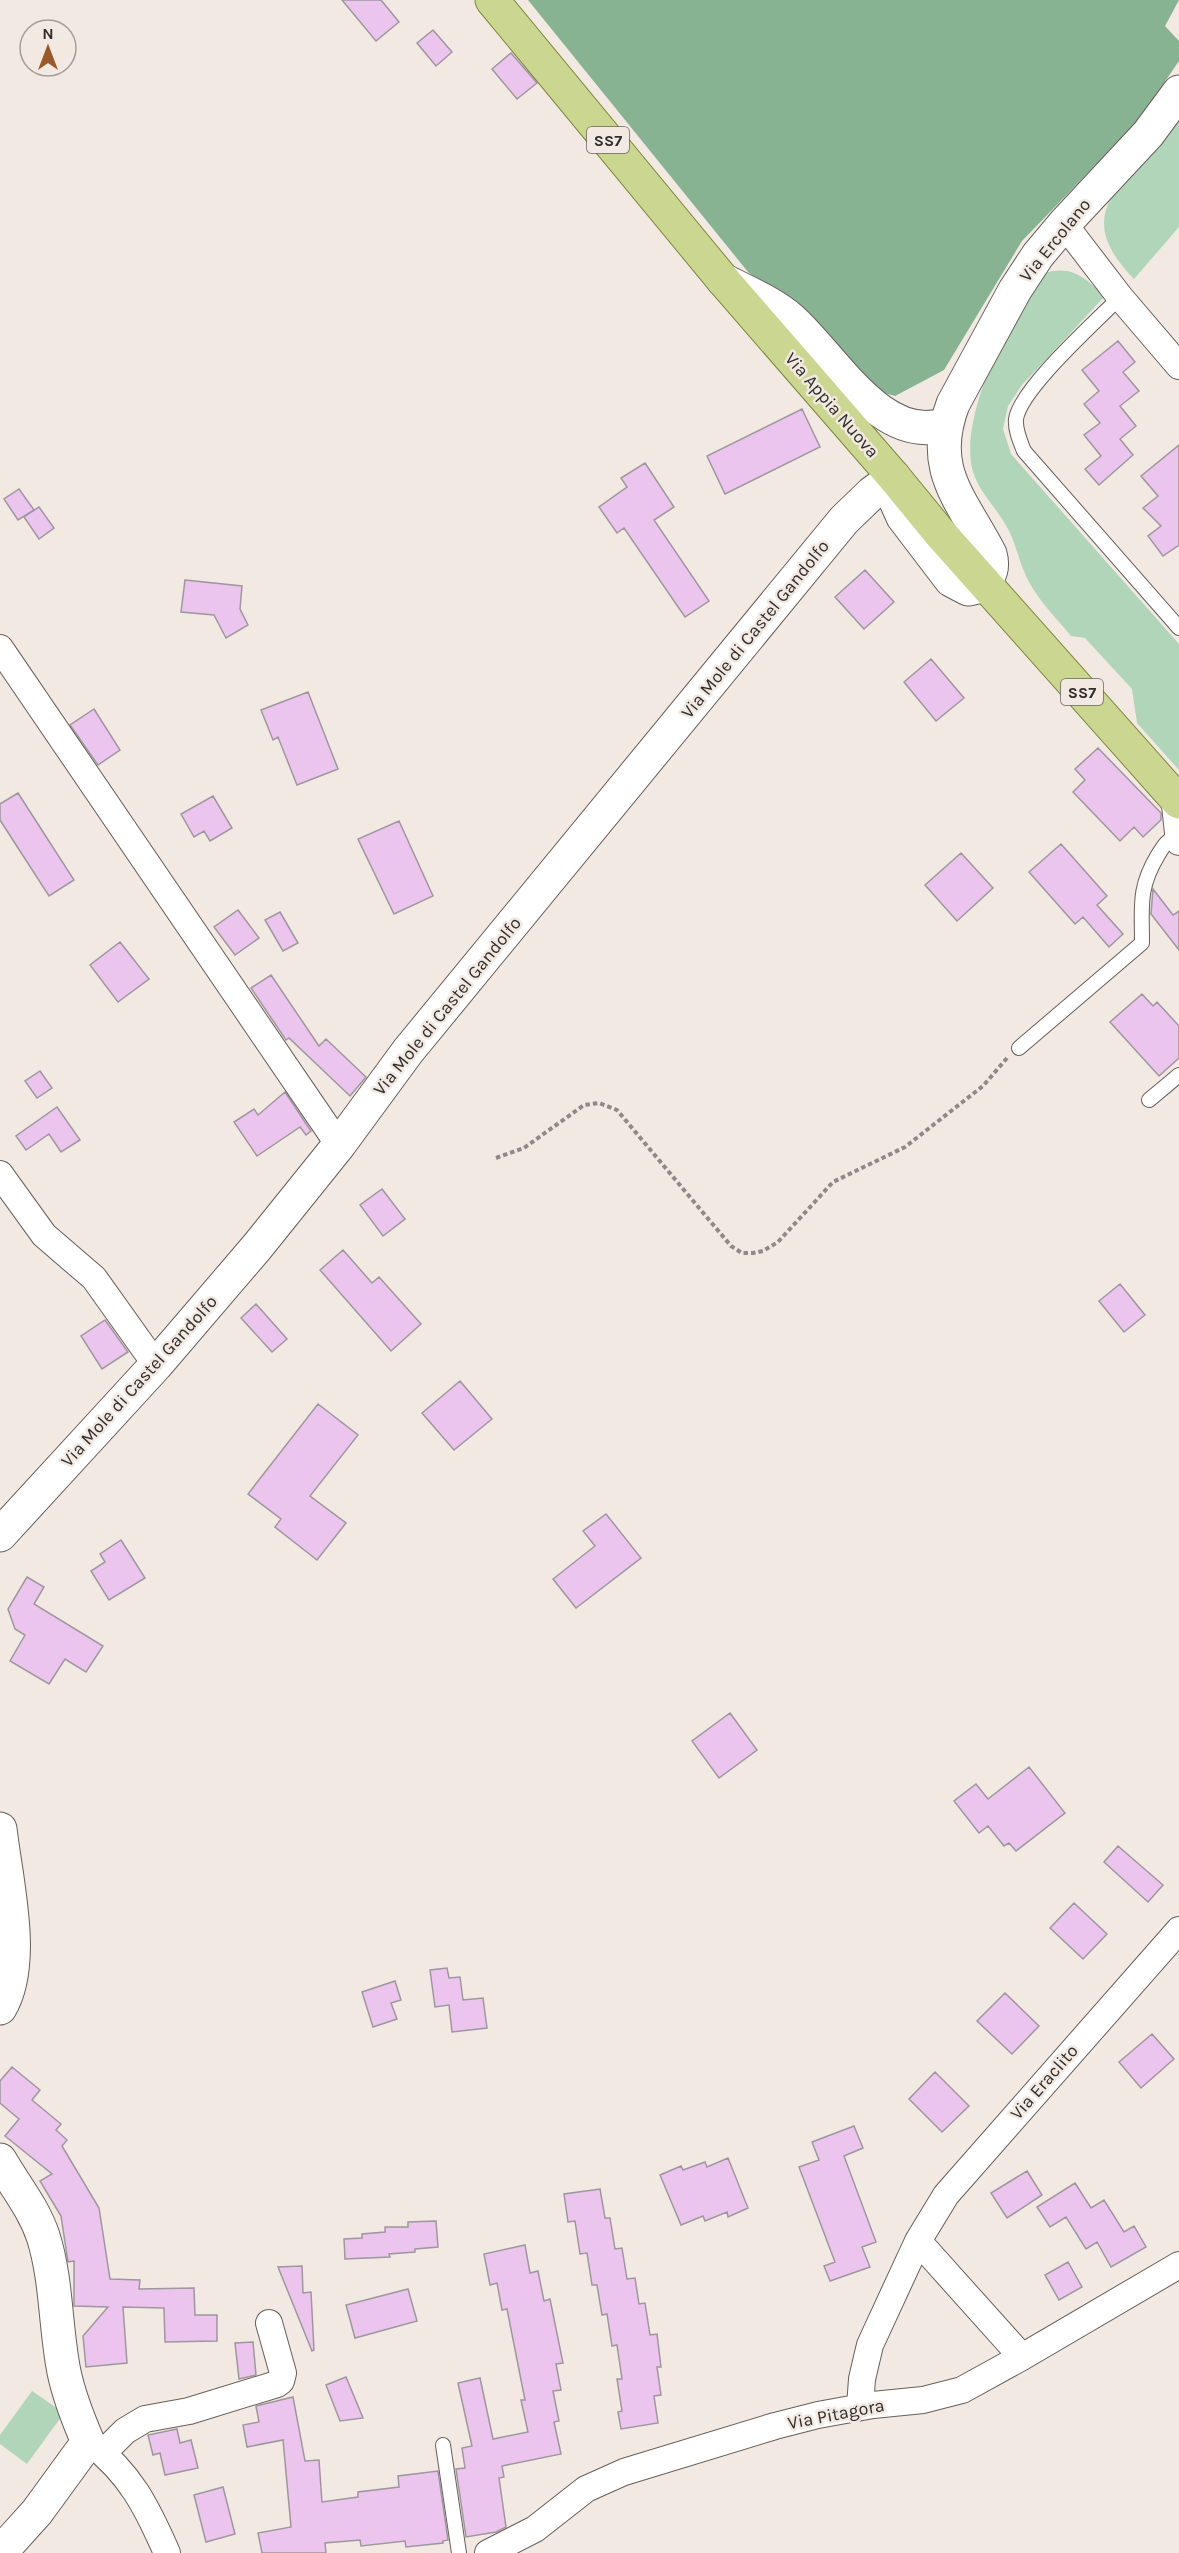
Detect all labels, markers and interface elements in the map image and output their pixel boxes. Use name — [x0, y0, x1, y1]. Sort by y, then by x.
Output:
north arrow — [18, 18, 78, 78]
text: N — [42, 24, 54, 43]
road number: SS7 — [587, 127, 629, 153]
street label: Via Ercolano — [1015, 194, 1095, 286]
street label: Via Appia Nuova — [780, 348, 884, 462]
street label: Via Mole di Castel Gandolfo — [676, 535, 834, 723]
road number: SS7 — [1061, 679, 1103, 705]
street label: Via Mole di Castel Gandolfo — [368, 912, 526, 1100]
street label: Via Mole di Castel Gandolfo — [56, 1291, 222, 1471]
street label: Via Eraclito — [1005, 2040, 1083, 2124]
street label: Via Pitagora — [786, 2394, 886, 2434]

